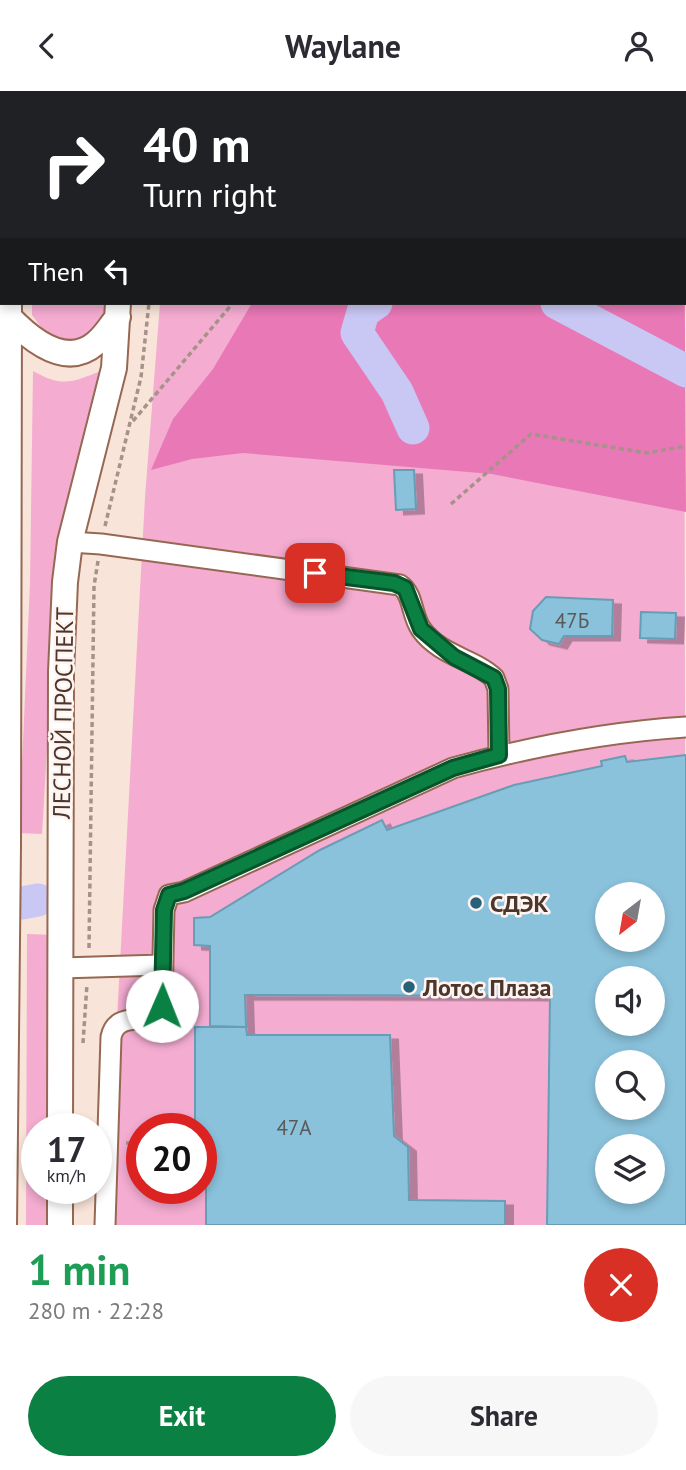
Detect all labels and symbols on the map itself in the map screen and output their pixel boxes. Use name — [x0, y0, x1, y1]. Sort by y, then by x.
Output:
pin — [285, 543, 345, 603]
street label: ЛЕСНОЙ ПРОСПЕКТ — [46, 607, 80, 820]
house number: 47Б — [555, 607, 589, 634]
north arrow — [595, 882, 665, 952]
place label: СДЭК — [490, 888, 549, 919]
marker: СДЭК — [468, 895, 484, 911]
position arrow — [125, 969, 199, 1043]
place label: Лотос Плаза — [422, 972, 551, 1003]
marker: Лотос Плаза — [401, 979, 417, 995]
speed limit sign: 20 — [126, 1113, 217, 1204]
house number: 47А — [276, 1114, 312, 1141]

